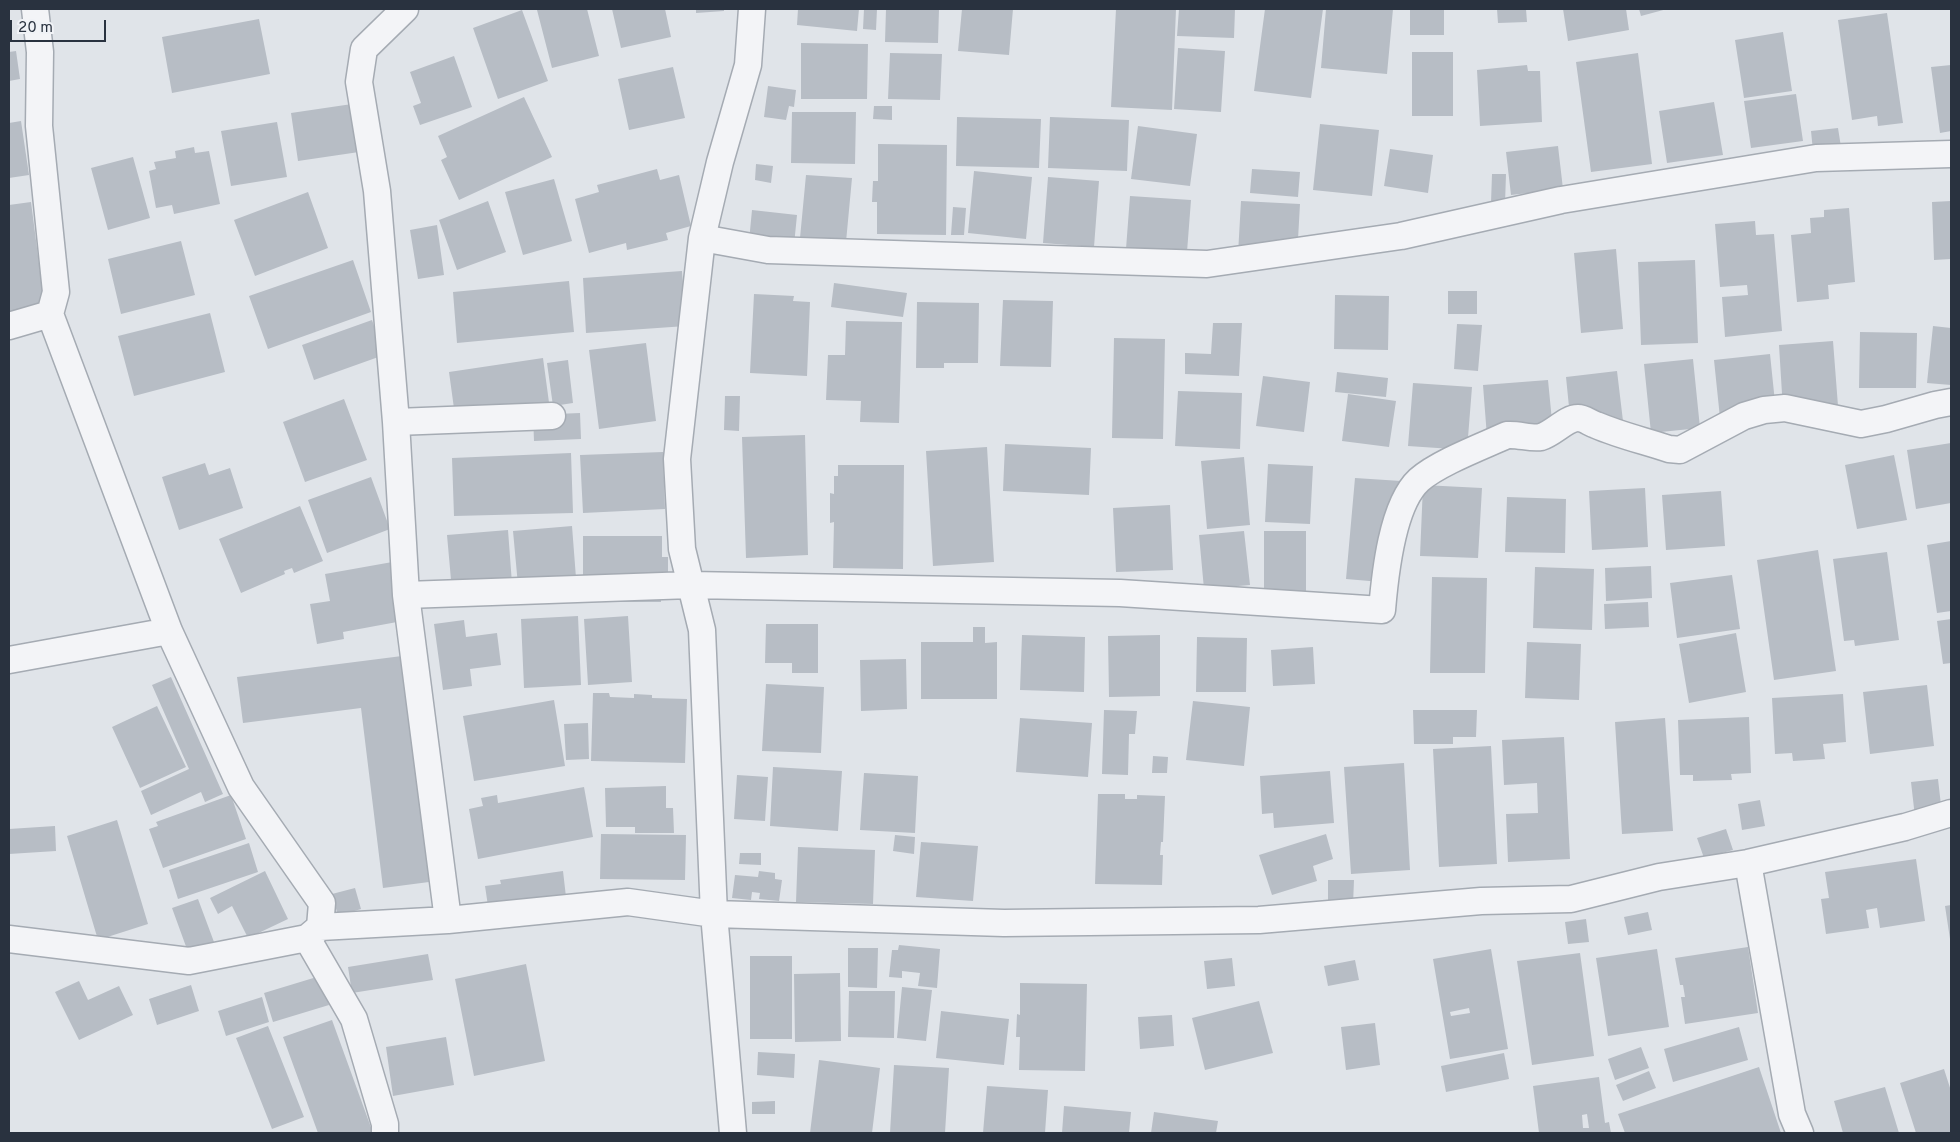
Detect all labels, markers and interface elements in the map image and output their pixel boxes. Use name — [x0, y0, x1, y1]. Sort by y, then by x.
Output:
scale bar — [12, 10, 109, 42]
text: 20 m — [18, 19, 53, 38]

